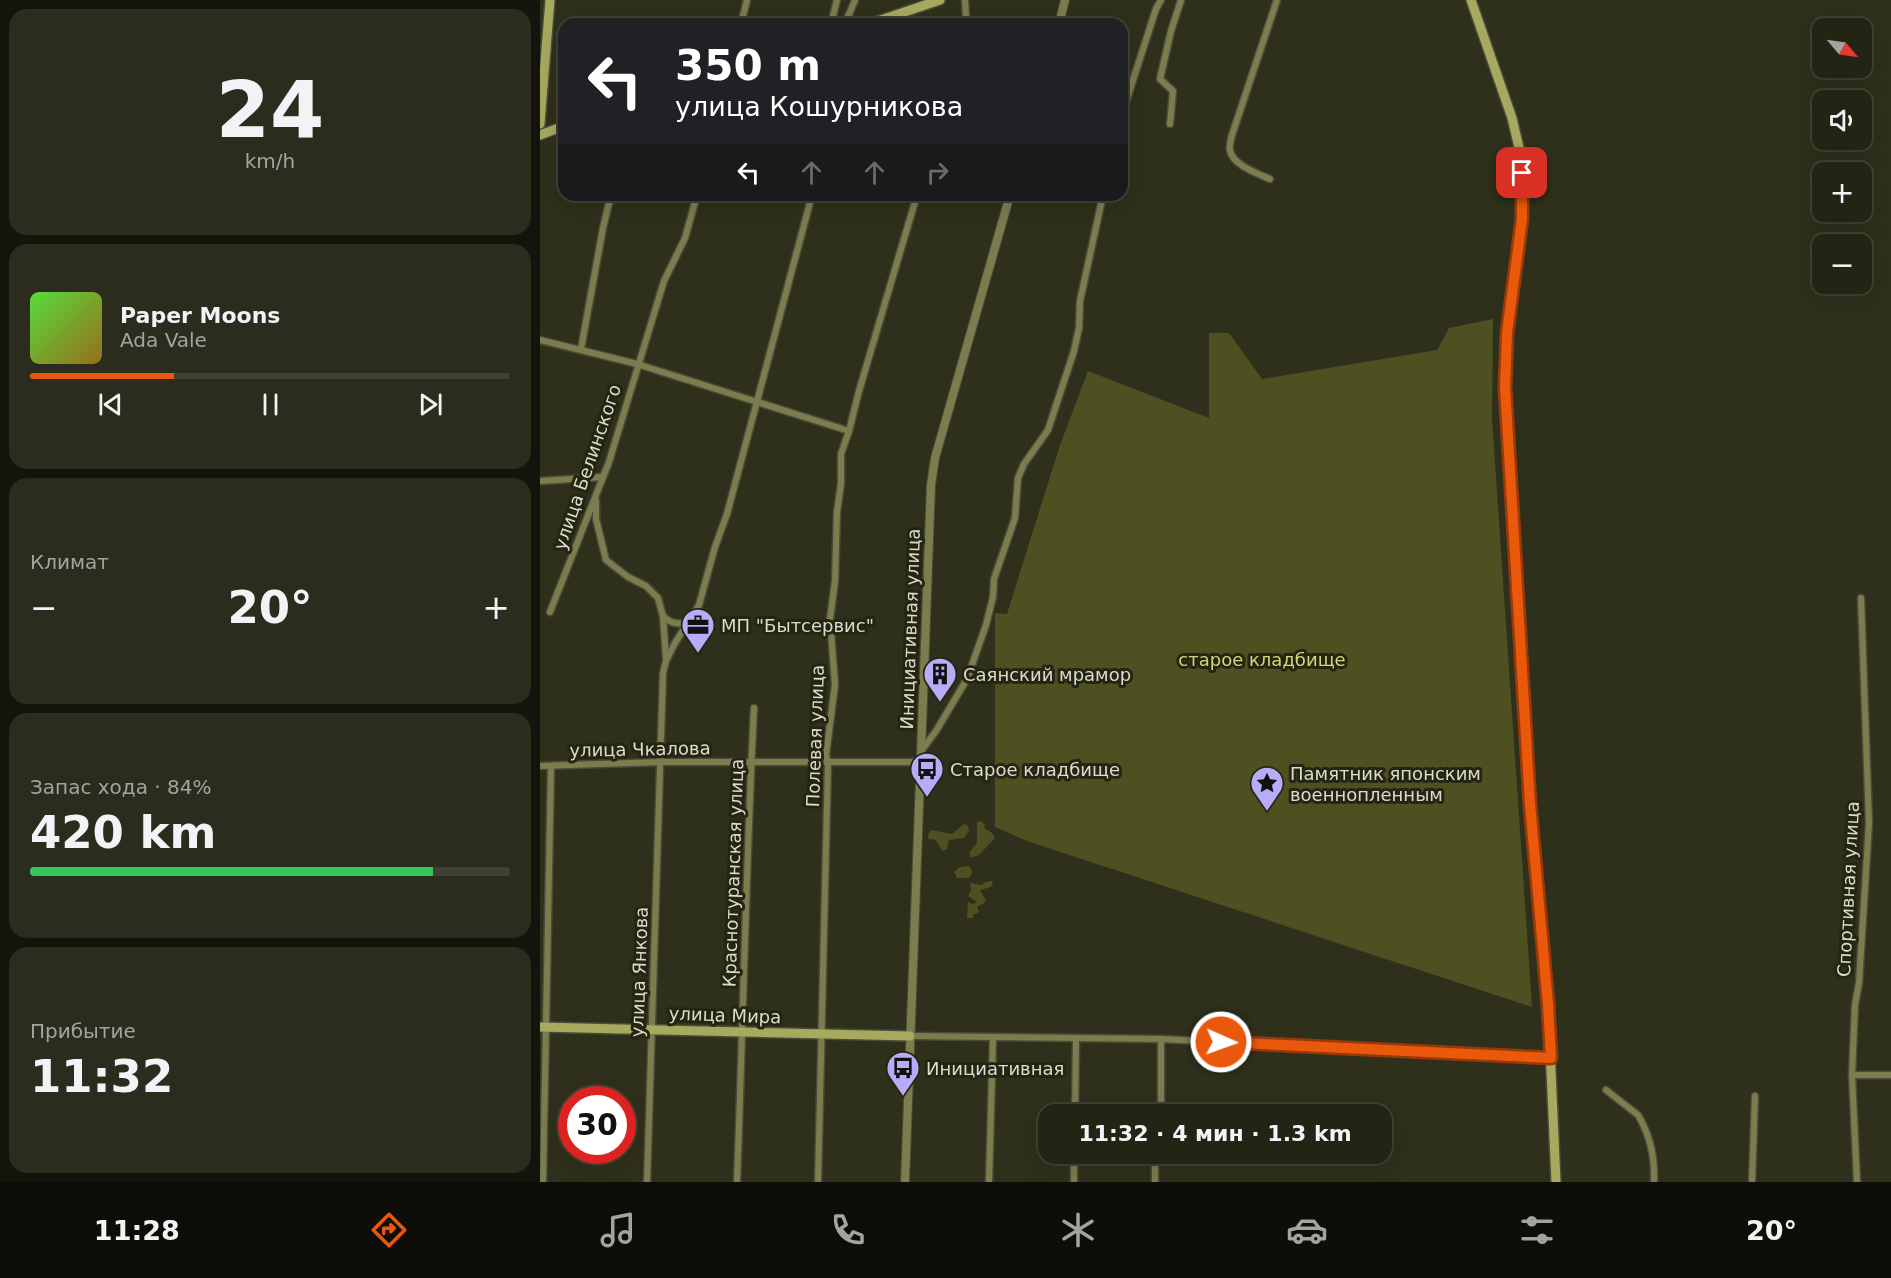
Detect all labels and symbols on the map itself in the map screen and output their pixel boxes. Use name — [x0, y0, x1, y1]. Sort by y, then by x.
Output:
north arrow — [1812, 18, 1872, 78]
pin — [1496, 147, 1547, 198]
street label: улица Белинского — [549, 382, 625, 552]
street label: Инициативная улица — [896, 528, 924, 730]
office icon: МП "Бытсервис" — [680, 607, 716, 654]
place label: МП "Бытсервис" — [721, 615, 874, 636]
park label: старое кладбище — [1178, 649, 1346, 670]
building icon: Саянский мрамор — [922, 656, 958, 703]
street label: Полевая улица — [802, 664, 828, 808]
place label: Саянский мрамор — [963, 664, 1131, 685]
street label: улица Чкалова — [569, 737, 711, 761]
bus stop icon: Старое кладбище — [909, 751, 945, 798]
street label: Краснотуранская улица — [719, 758, 747, 988]
place label: Старое кладбище — [950, 759, 1120, 780]
place label: Памятник японским военнопленным — [1290, 763, 1481, 805]
place icon: Памятник японским военнопленным — [1249, 765, 1285, 812]
street label: Спортивная улица — [1833, 801, 1863, 977]
street label: улица Янкова — [626, 906, 652, 1038]
street label: улица Мира — [668, 1003, 782, 1027]
position arrow — [1189, 1010, 1253, 1074]
bus stop icon: Инициативная — [885, 1050, 921, 1097]
place label: Инициативная — [926, 1058, 1064, 1079]
speed limit sign: 30 — [558, 1086, 636, 1164]

